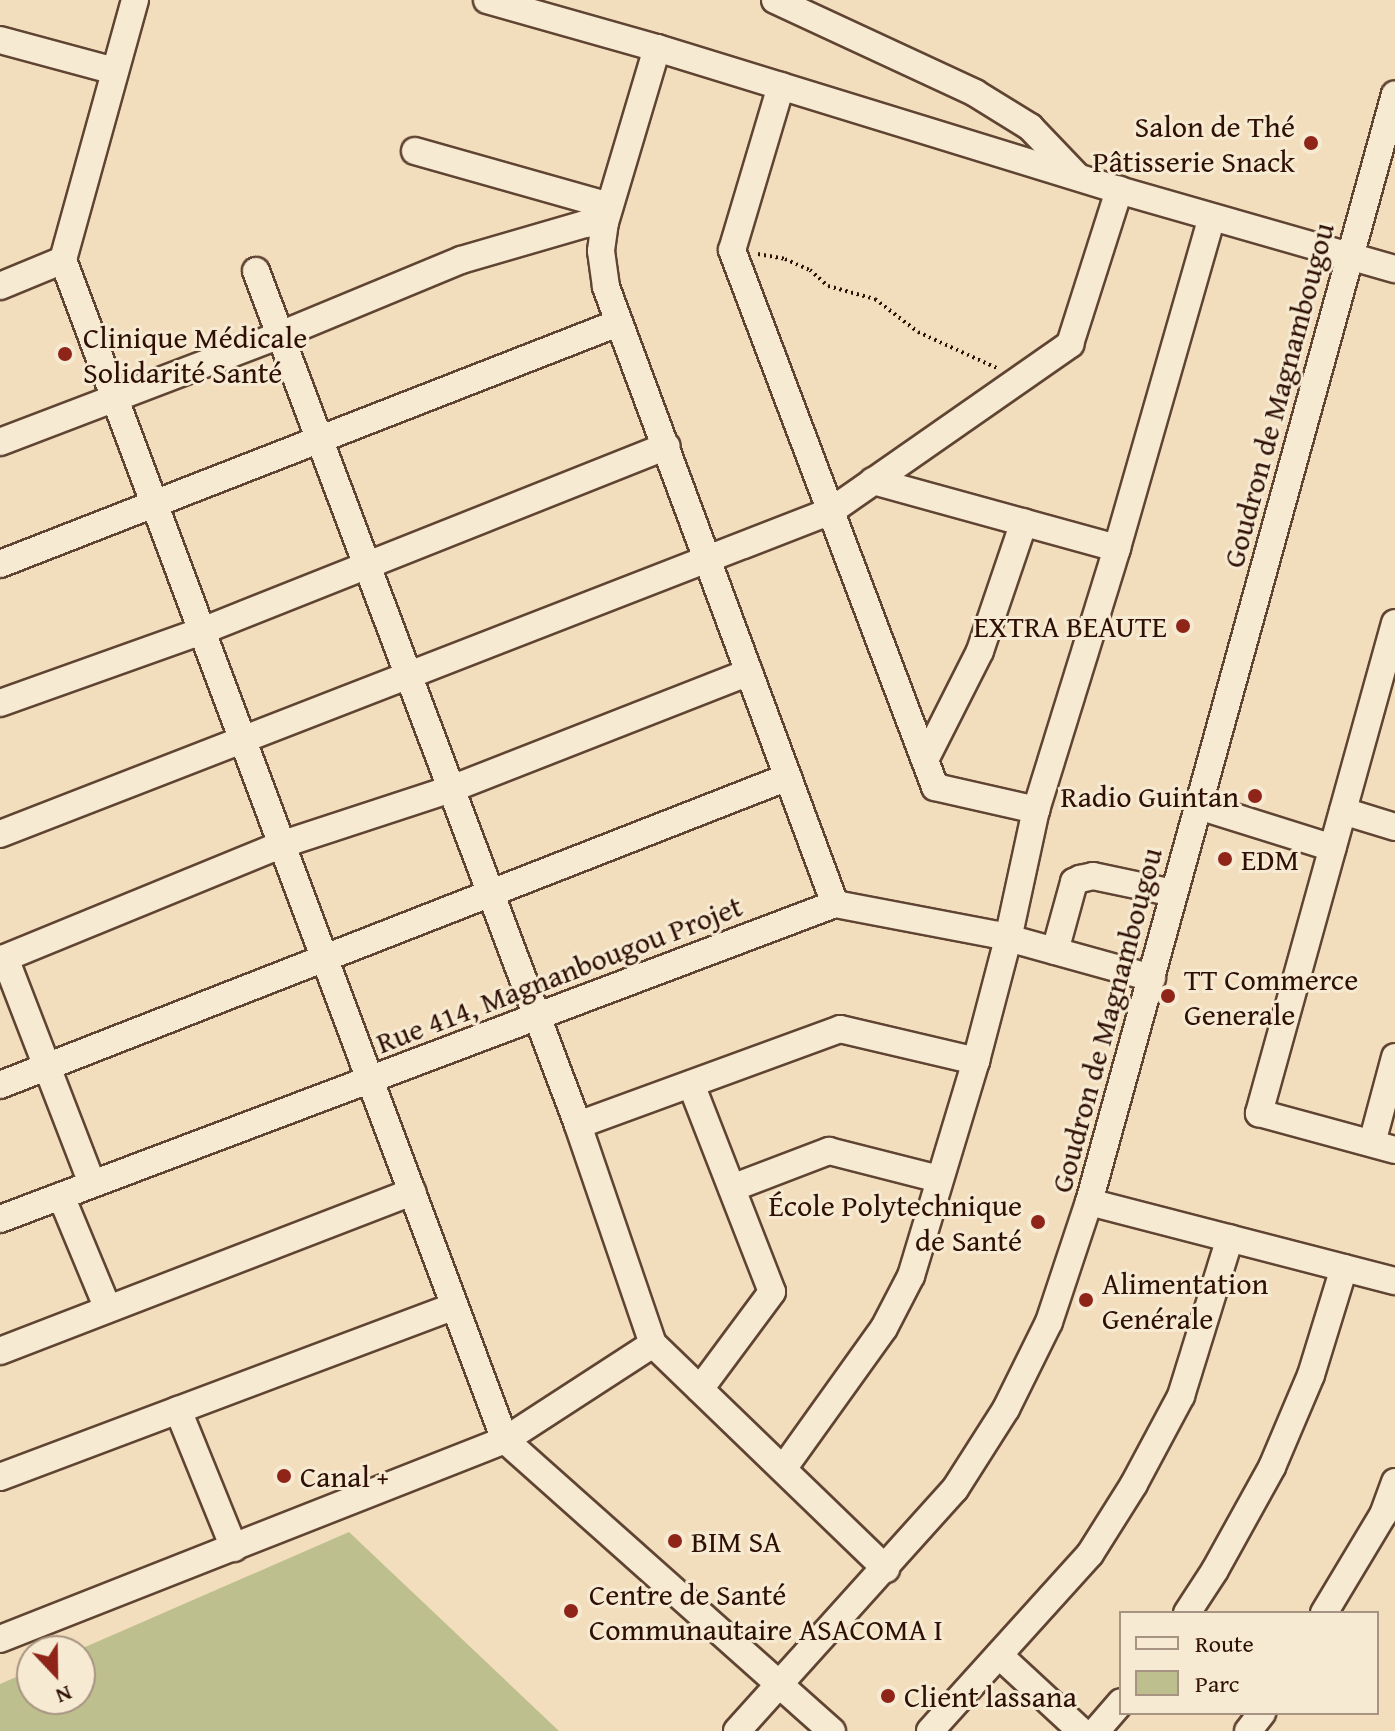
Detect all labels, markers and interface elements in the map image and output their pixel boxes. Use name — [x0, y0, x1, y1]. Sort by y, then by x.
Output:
place label: Salon de Thé Pâtisserie Snack — [1093, 108, 1295, 178]
marker: Salon de Thé Pâtisserie Snack — [1302, 134, 1320, 152]
street label: Goudron de Magnambougou — [1215, 219, 1341, 571]
place label: Clinique Médicale Solidarité Santé — [83, 319, 307, 390]
marker: Clinique Médicale Solidarité Santé — [54, 343, 76, 365]
place label: EXTRA BEAUTE — [973, 608, 1167, 644]
marker: EXTRA BEAUTE — [1174, 617, 1192, 635]
place label: Radio Guintan — [1060, 778, 1239, 814]
marker: Radio Guintan — [1246, 787, 1264, 805]
place label: EDM — [1241, 841, 1299, 877]
street label: Goudron de Magnambougou — [1043, 844, 1169, 1196]
marker: EDM — [1216, 850, 1234, 868]
street label: Rue 414, Magnanbougou Projet — [371, 887, 747, 1061]
place label: TT Commerce Generale — [1184, 961, 1358, 1032]
marker: TT Commerce Generale — [1159, 987, 1177, 1005]
place label: École Polytechnique de Santé — [769, 1187, 1022, 1258]
marker: École Polytechnique de Santé — [1029, 1213, 1047, 1231]
place label: Alimentation Genérale — [1102, 1265, 1268, 1336]
marker: Alimentation Genérale — [1077, 1291, 1095, 1309]
place label: Canal + — [300, 1458, 389, 1494]
marker: Canal + — [275, 1467, 293, 1485]
place label: BIM SA — [691, 1523, 781, 1559]
marker: BIM SA — [666, 1532, 684, 1550]
place label: Centre de Santé Communautaire ASACOMA I — [589, 1576, 943, 1646]
marker: Centre de Santé Communautaire ASACOMA I — [560, 1600, 582, 1622]
legend — [1119, 1611, 1379, 1715]
text: Route — [1195, 1626, 1254, 1661]
north arrow — [16, 1635, 96, 1715]
text: Parc — [1195, 1666, 1239, 1701]
text: N — [51, 1678, 77, 1713]
place label: Client lassana — [904, 1678, 1077, 1714]
marker: Client lassana — [879, 1687, 897, 1705]

